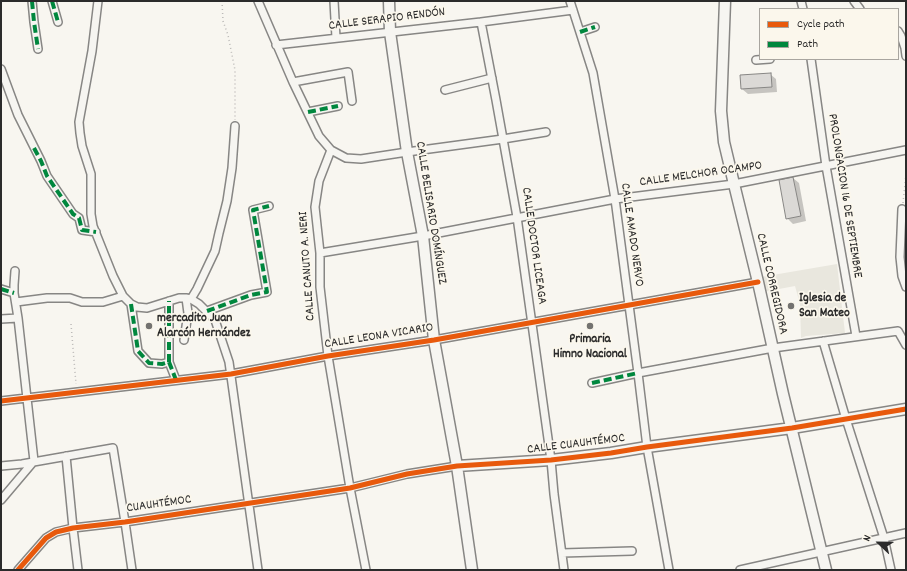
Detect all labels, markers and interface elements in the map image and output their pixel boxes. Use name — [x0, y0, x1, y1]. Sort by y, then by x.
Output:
street label: CALLE SERAPIO RENDÓN — [328, 5, 446, 35]
legend — [759, 8, 899, 60]
text: Cycle path — [797, 16, 845, 33]
text: Path — [797, 36, 818, 53]
street label: PROLONGACION 16 DE SEPTIEMBRE — [823, 113, 865, 279]
street label: CALLE BELISARIO DOMÍNGUEZ — [411, 140, 449, 286]
street label: CALLE MELCHOR OCAMPO — [639, 159, 763, 191]
street label: CALLE AMADO NERVO — [616, 182, 646, 288]
street label: CALLE DOCTOR LICEAGA — [517, 186, 549, 306]
street label: CALLE CANUTO A. NERI — [296, 211, 320, 321]
street label: CALLE CORREGIDORA — [752, 232, 790, 336]
place label: Iglesia de San Mateo — [799, 291, 850, 322]
marker: Iglesia de San Mateo — [786, 301, 796, 311]
place label: mercadito Juan Alarcón Hernández — [157, 311, 251, 342]
marker: mercadito Juan Alarcón Hernández — [144, 321, 154, 331]
street label: CALLE LEONA VICARIO — [324, 321, 434, 353]
marker: Primaria Himno Nacional — [585, 321, 595, 331]
place label: Primaria Himno Nacional — [553, 332, 627, 363]
street label: CALLE CUAUHTÉMOC — [526, 431, 626, 459]
street label: CUAUHTÉMOC — [126, 493, 192, 517]
north arrow — [859, 523, 899, 563]
text: N — [859, 533, 876, 544]

